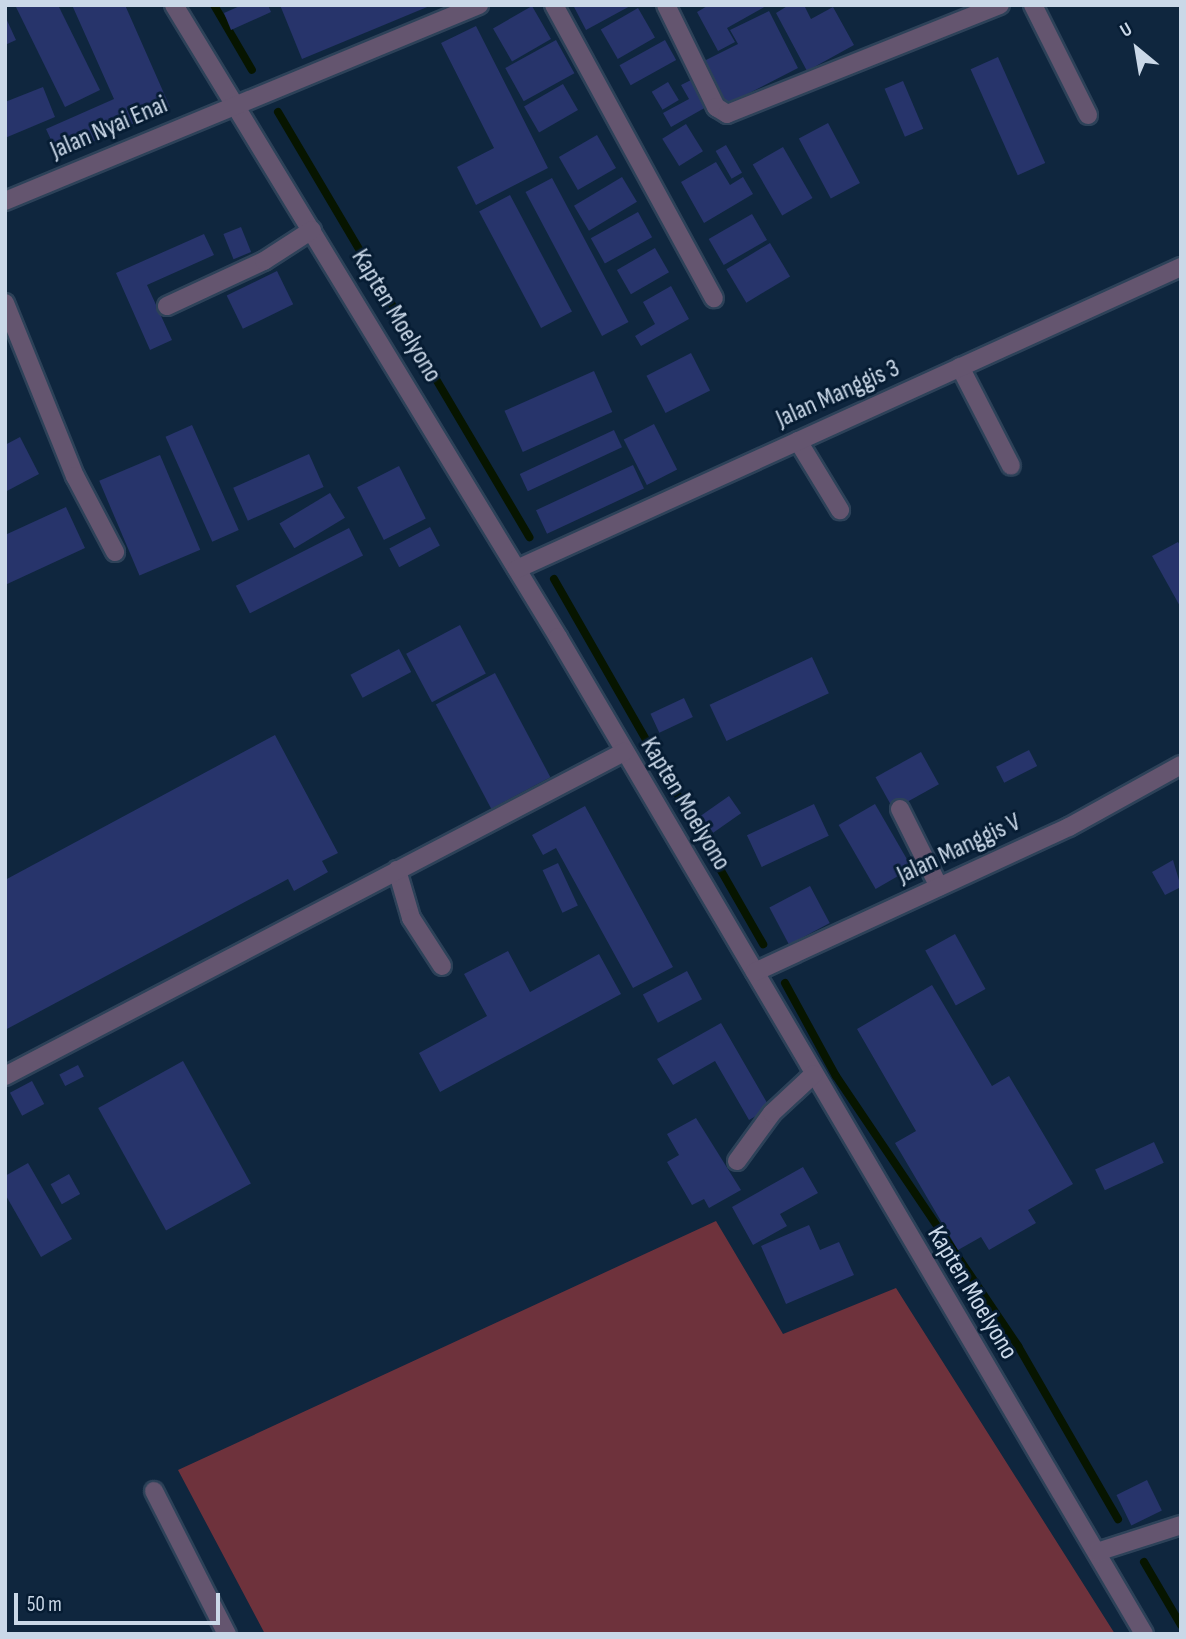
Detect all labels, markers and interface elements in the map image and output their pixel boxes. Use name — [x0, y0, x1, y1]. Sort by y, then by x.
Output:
north arrow — [1102, 14, 1172, 84]
text: U — [1116, 18, 1136, 43]
street label: Jalan Nyai Enai — [46, 89, 172, 167]
street label: Kapten Moelyono — [344, 244, 448, 388]
street label: Jalan Manggis 3 — [771, 353, 905, 435]
street label: Kapten Moelyono — [633, 732, 737, 876]
street label: Jalan Manggis V — [892, 807, 1026, 891]
street label: Kapten Moelyono — [920, 1221, 1024, 1365]
scale bar — [18, 1580, 224, 1624]
text: 50 m — [27, 1592, 62, 1617]

